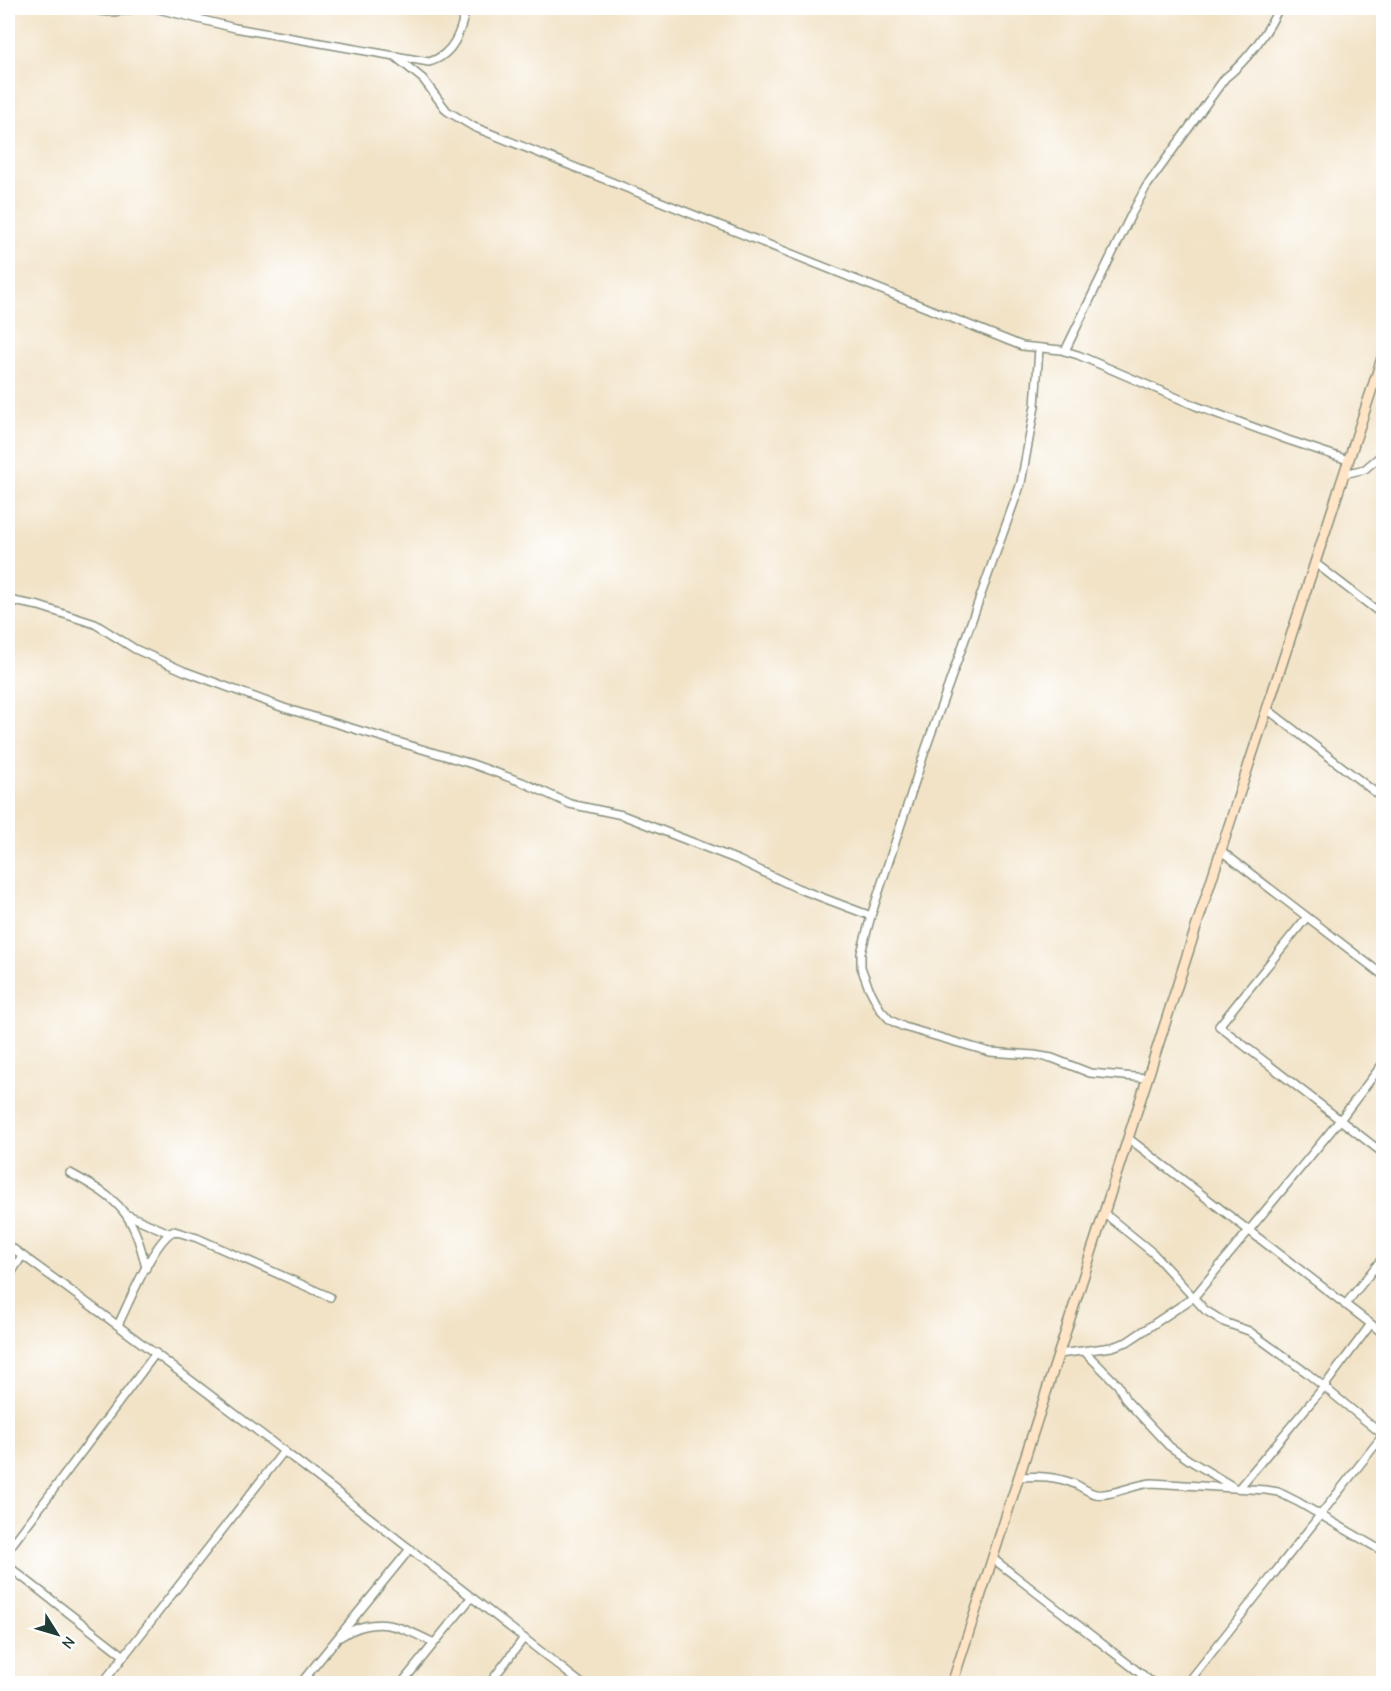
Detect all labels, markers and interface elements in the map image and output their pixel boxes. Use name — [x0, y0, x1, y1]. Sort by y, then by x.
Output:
north arrow — [27, 1604, 87, 1664]
text: N — [58, 1633, 79, 1652]

